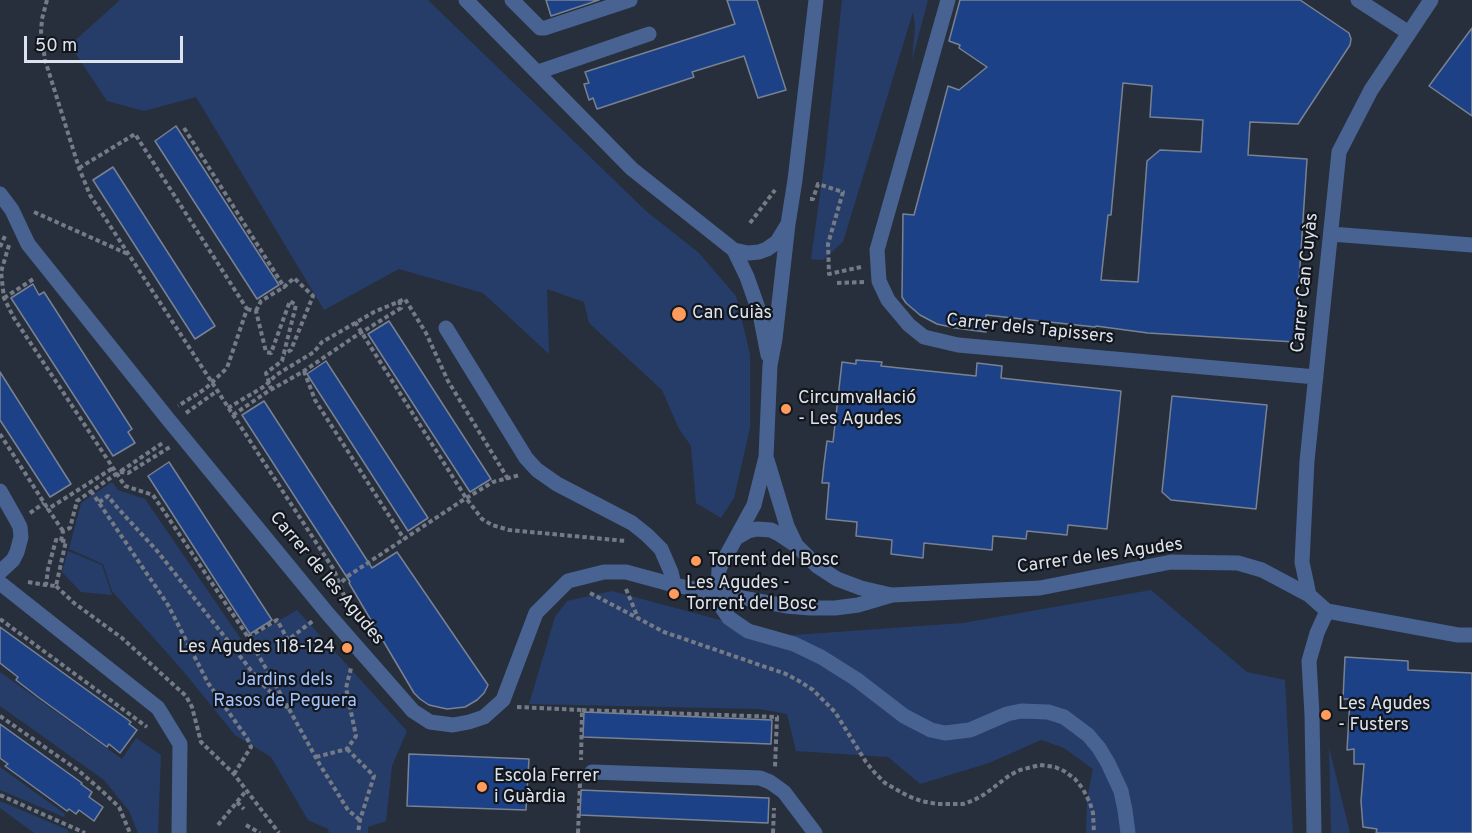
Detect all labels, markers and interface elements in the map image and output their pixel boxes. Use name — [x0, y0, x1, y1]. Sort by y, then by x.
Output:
scale bar — [27, 24, 186, 62]
text: 50 m — [35, 35, 77, 58]
street label: Carrer Can Cuyàs — [1288, 212, 1324, 354]
place label: Can Cuiàs — [692, 303, 772, 325]
marker: Can Cuiàs — [670, 305, 688, 323]
street label: Carrer dels Tapissers — [945, 310, 1115, 350]
place label: Circumval·lació - Les Agudes — [798, 388, 916, 430]
marker: Circumval·lació - Les Agudes — [779, 402, 793, 416]
street label: Carrer de les Agudes — [264, 508, 388, 650]
street label: Carrer de les Agudes — [1016, 535, 1184, 579]
place label: Torrent del Bosc — [708, 550, 839, 572]
marker: Torrent del Bosc — [689, 554, 703, 568]
place label: Les Agudes - Torrent del Bosc — [686, 573, 817, 616]
marker: Les Agudes - Torrent del Bosc — [667, 587, 681, 601]
place label: Les Agudes 118-124 — [178, 637, 335, 659]
marker: Les Agudes 118-124 — [340, 641, 354, 655]
park label: Jardins dels Rasos de Peguera — [213, 670, 357, 712]
place label: Les Agudes - Fusters — [1338, 694, 1431, 736]
marker: Les Agudes - Fusters — [1319, 708, 1333, 722]
place label: Escola Ferrer i Guàrdia — [494, 766, 599, 808]
marker: Escola Ferrer i Guàrdia — [475, 780, 489, 794]

